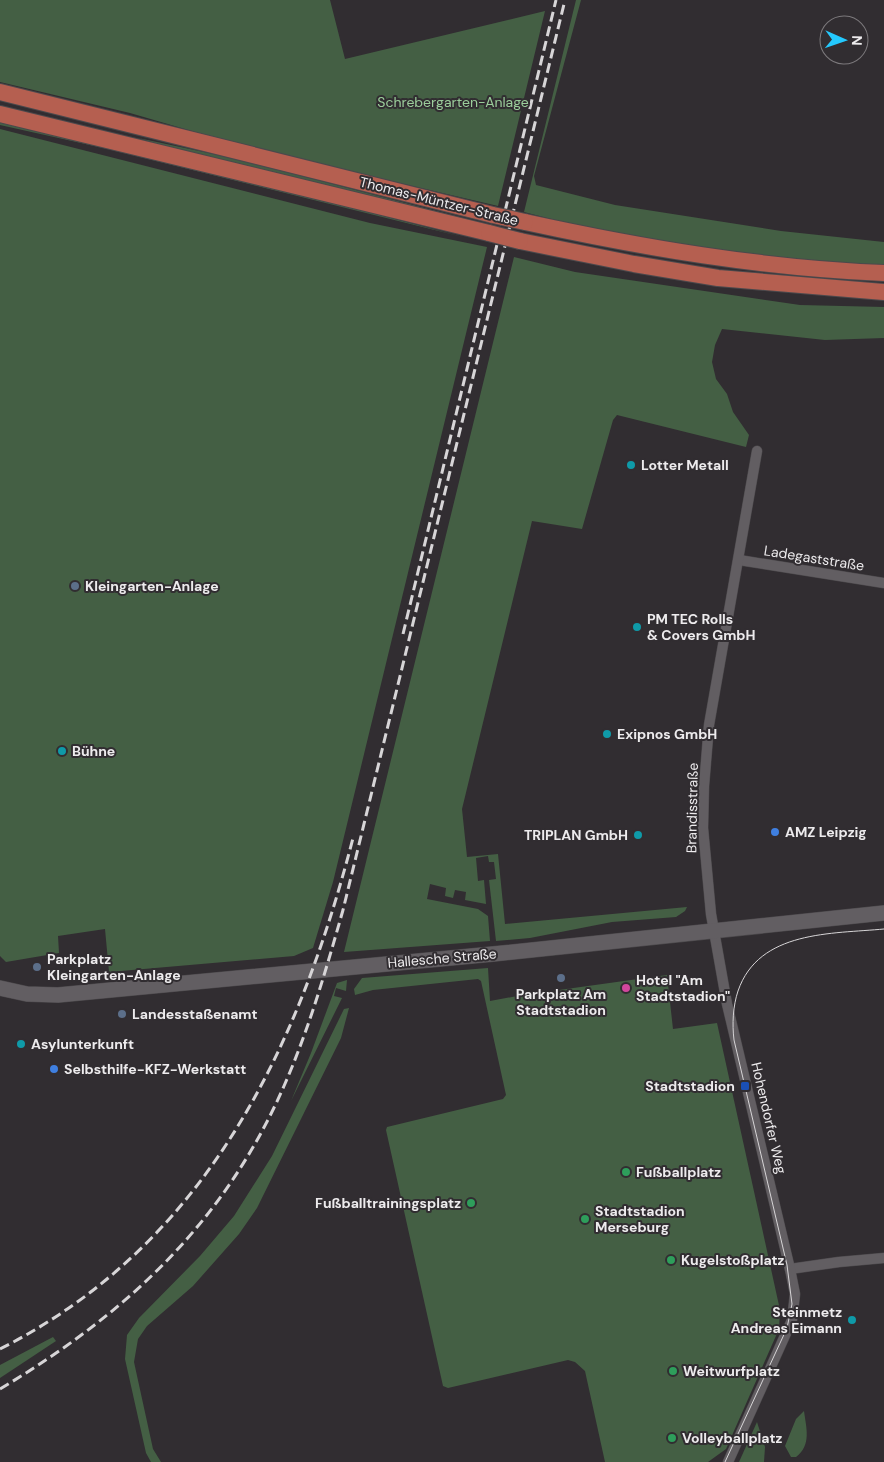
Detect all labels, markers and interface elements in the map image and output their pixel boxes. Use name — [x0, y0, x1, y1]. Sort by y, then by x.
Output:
north arrow — [819, 15, 869, 65]
text: N — [848, 35, 866, 46]
park label: Schrebergarten-Anlage — [377, 93, 529, 111]
street label: Thomas-Müntzer-Straße — [358, 173, 520, 229]
place label: Lotter Metall — [641, 456, 729, 474]
marker: Lotter Metall — [625, 459, 637, 471]
street label: Ladegaststraße — [763, 541, 865, 575]
place label: Kleingarten-Anlage — [85, 577, 219, 595]
marker: Kleingarten-Anlage — [69, 580, 81, 592]
place label: PM TEC Rolls & Covers GmbH — [647, 610, 755, 644]
marker: PM TEC Rolls & Covers GmbH — [631, 621, 643, 633]
place label: Exipnos GmbH — [617, 725, 717, 743]
marker: Exipnos GmbH — [601, 728, 613, 740]
place label: Bühne — [72, 742, 115, 760]
marker: Bühne — [56, 745, 68, 757]
street label: Brandisstraße — [682, 763, 702, 853]
place label: AMZ Leipzig — [785, 823, 867, 841]
place label: TRIPLAN GmbH — [524, 826, 628, 844]
marker: AMZ Leipzig — [769, 826, 781, 838]
marker: TRIPLAN GmbH — [632, 829, 644, 841]
street label: Hallesche Straße — [387, 944, 497, 972]
place label: Parkplatz Kleingarten-Anlage — [47, 950, 181, 984]
marker: Parkplatz Kleingarten-Anlage — [31, 961, 43, 973]
place label: Hotel "Am Stadtstadion" — [636, 971, 730, 1005]
marker: Parkplatz Am Stadtstadion — [555, 972, 567, 984]
marker: Hotel "Am Stadtstadion" — [620, 982, 632, 994]
place label: Parkplatz Am Stadtstadion — [516, 985, 606, 1019]
place label: Landesstaßenamt — [132, 1005, 258, 1023]
marker: Landesstaßenamt — [116, 1008, 128, 1020]
place label: Asylunterkunft — [31, 1035, 134, 1053]
marker: Asylunterkunft — [15, 1038, 27, 1050]
place label: Selbsthilfe-KFZ-Werkstatt — [64, 1060, 246, 1078]
street label: Hohendorfer Weg — [747, 1060, 791, 1176]
marker: Selbsthilfe-KFZ-Werkstatt — [48, 1063, 60, 1075]
place label: Stadtstadion — [645, 1077, 735, 1095]
marker: Stadtstadion — [739, 1080, 751, 1092]
place label: Fußballplatz — [636, 1163, 721, 1181]
marker: Fußballplatz — [620, 1166, 632, 1178]
place label: Fußballtrainingsplatz — [315, 1194, 461, 1212]
marker: Fußballtrainingsplatz — [465, 1197, 477, 1209]
place label: Stadtstadion Merseburg — [595, 1202, 685, 1236]
marker: Stadtstadion Merseburg — [579, 1213, 591, 1225]
place label: Kugelstoßplatz — [681, 1251, 785, 1269]
marker: Kugelstoßplatz — [665, 1254, 677, 1266]
place label: Steinmetz Andreas Eimann — [731, 1303, 842, 1337]
marker: Steinmetz Andreas Eimann — [846, 1314, 858, 1326]
place label: Weitwurfplatz — [683, 1362, 780, 1380]
marker: Weitwurfplatz — [667, 1365, 679, 1377]
place label: Volleyballplatz — [682, 1429, 783, 1447]
marker: Volleyballplatz — [666, 1432, 678, 1444]

